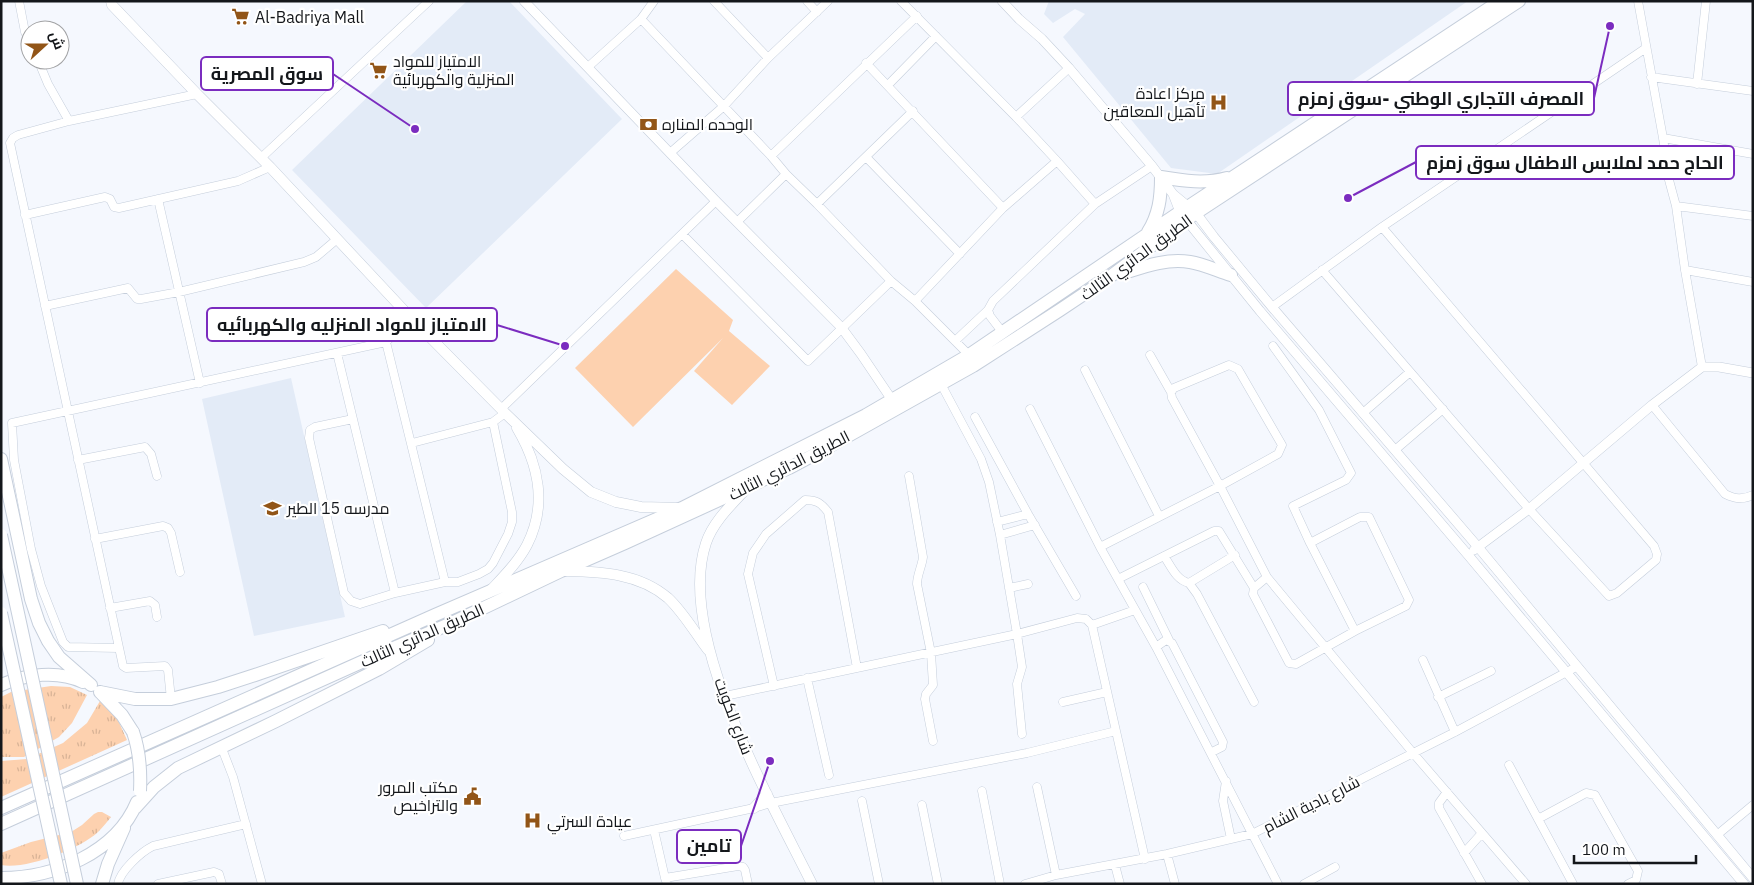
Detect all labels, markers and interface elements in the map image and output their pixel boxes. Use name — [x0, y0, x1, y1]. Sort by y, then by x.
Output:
supermarket icon: Al-Badriya Mall — [231, 7, 251, 27]
place label: Al-Badriya Mall — [255, 7, 364, 27]
north arrow — [20, 20, 70, 70]
text: ش — [46, 29, 69, 52]
place label: الامتياز للمواد المنزلية والكهربائية — [393, 51, 515, 90]
callout: سوق المصرية — [201, 57, 333, 90]
supermarket icon: الامتياز للمواد المنزلية والكهربائية — [369, 60, 389, 80]
text: سوق المصرية — [211, 62, 323, 85]
callout: المصرف التجاري الوطني -سوق زمزم — [1288, 82, 1594, 115]
place label: مركز اعادة تأهيل المعاقين — [1104, 83, 1206, 122]
text: المصرف التجاري الوطني -سوق زمزم — [1298, 87, 1584, 114]
hospital icon: مركز اعادة تأهيل المعاقين — [1209, 92, 1229, 112]
bank icon: الوحده المناره — [638, 114, 658, 134]
place label: الوحده المناره — [662, 114, 753, 134]
callout: الحاج حمد لملابس الاطفال سوق زمزم — [1416, 146, 1734, 179]
text: الحاج حمد لملابس الاطفال سوق زمزم — [1426, 151, 1724, 175]
street label: الطريق الدائري الثالث — [1076, 210, 1198, 308]
callout: الامتياز للمواد المنزليه والكهربائيه — [207, 308, 497, 341]
text: الامتياز للمواد المنزليه والكهربائيه — [217, 313, 487, 336]
street label: الطريق الدائري الثالث — [725, 426, 855, 508]
school or university icon: مدرسه 15 الطير — [263, 498, 283, 518]
place label: مدرسه 15 الطير — [286, 498, 389, 518]
street label: الطريق الدائري الثالث — [357, 599, 489, 675]
street label: شارع الكويت — [708, 675, 758, 758]
street label: شارع بادية الشام — [1259, 771, 1364, 839]
place label: مكتب المرور والتراخيص — [377, 777, 458, 816]
public building icon: مكتب المرور والتراخيص — [462, 786, 482, 806]
hospital icon: عيادة السرتي — [523, 811, 543, 831]
place label: عيادة السرتي — [547, 811, 632, 835]
callout: تامين — [677, 830, 741, 863]
scale bar — [1574, 832, 1696, 864]
text: تامين — [687, 834, 732, 857]
text: 100 m — [1582, 840, 1626, 859]

